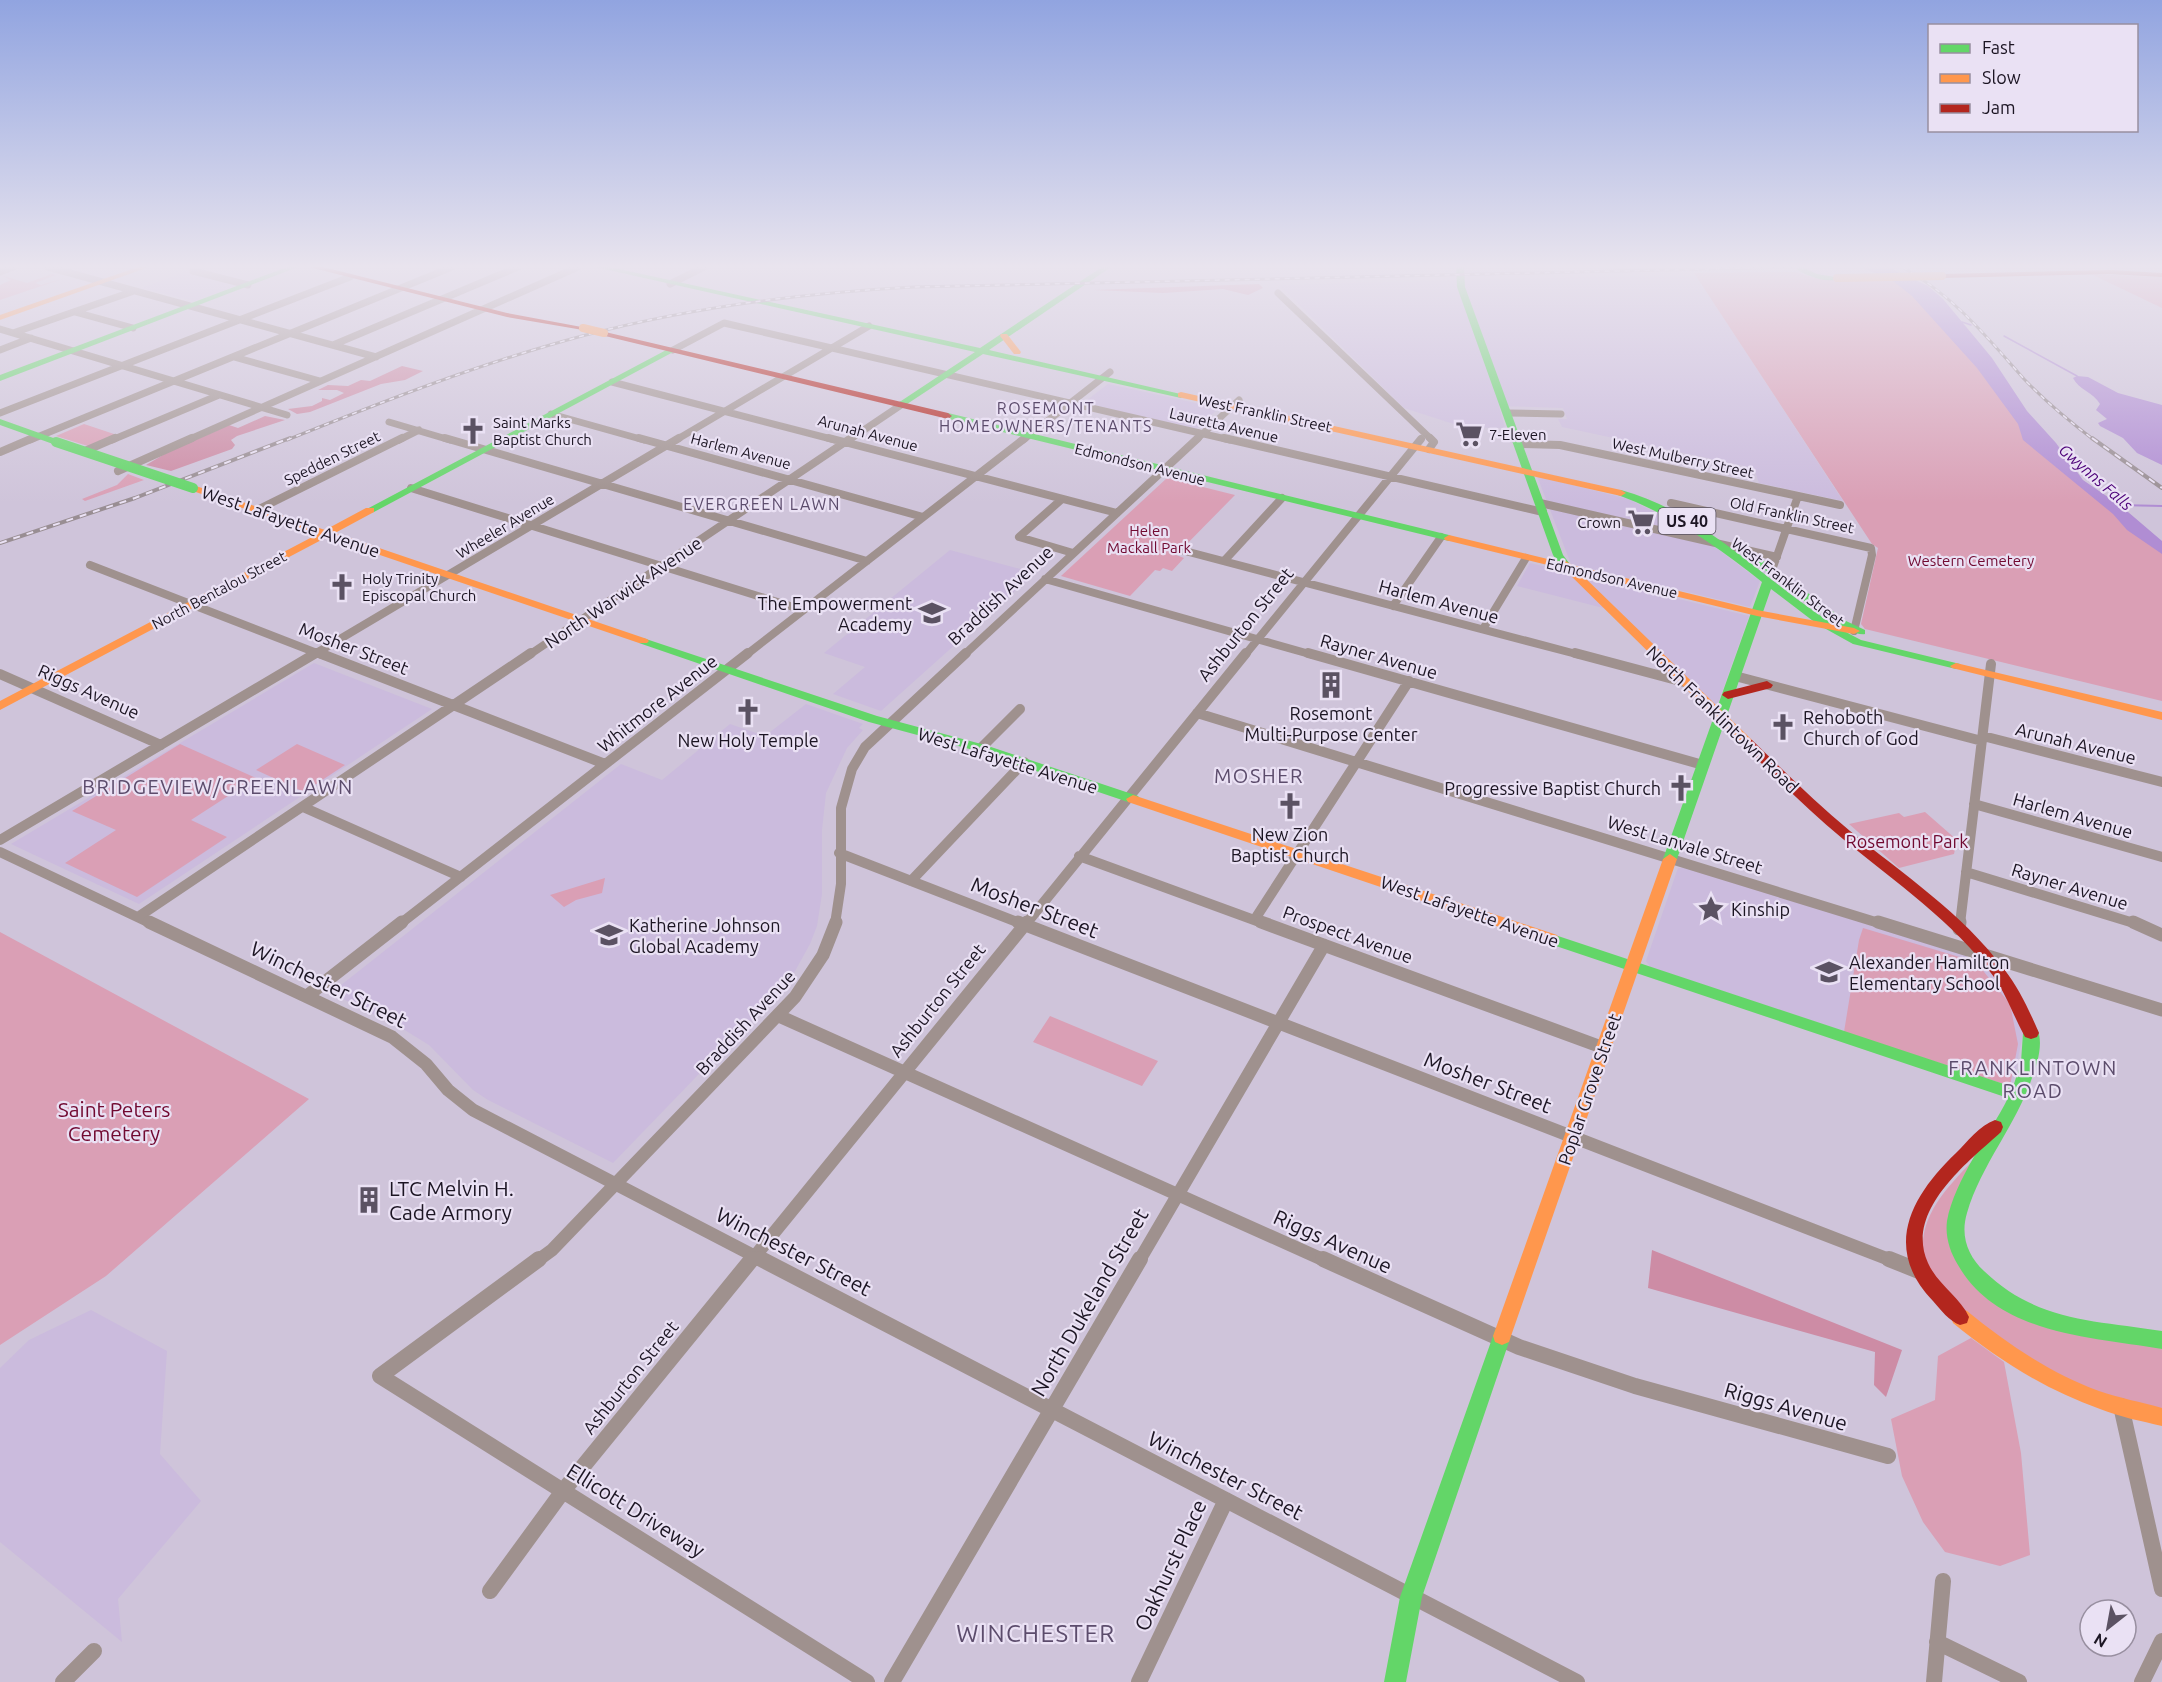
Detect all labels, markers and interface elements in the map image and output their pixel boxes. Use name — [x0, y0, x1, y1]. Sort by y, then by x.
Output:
legend — [1928, 24, 2138, 132]
text: Fast — [1982, 37, 2015, 57]
text: Slow — [1982, 67, 2021, 87]
text: Jam — [1982, 97, 2016, 117]
street label: West Franklin Street — [1197, 391, 1334, 436]
district label: ROSEMONT HOMEOWNERS/TENANTS — [939, 399, 1153, 435]
street label: Lauretta Avenue — [1168, 404, 1280, 446]
street label: Arunah Avenue — [816, 411, 920, 455]
place label: Saint Marks Baptist Church — [493, 414, 592, 448]
church icon: Saint Marks Baptist Church — [458, 416, 488, 446]
supermarket icon: 7-Eleven — [1454, 419, 1484, 449]
place label: 7-Eleven — [1489, 426, 1547, 443]
street label: Spedden Street — [281, 427, 383, 489]
street label: Harlem Avenue — [689, 429, 793, 473]
street label: West Mulberry Street — [1611, 435, 1756, 481]
street label: Edmondson Avenue — [1073, 440, 1207, 488]
water label: Gwynns Falls — [2056, 440, 2137, 514]
street label: West Lafayette Avenue — [199, 481, 383, 561]
street label: Wheeler Avenue — [453, 490, 557, 562]
street label: Old Franklin Street — [1728, 494, 1856, 536]
district label: EVERGREEN LAWN — [683, 495, 841, 513]
supermarket icon: Crown — [1626, 507, 1656, 537]
road number: US 40 — [1658, 508, 1716, 534]
place label: Crown — [1577, 514, 1621, 531]
park label: Helen Mackall Park — [1107, 522, 1191, 556]
street label: North Warwick Avenue — [541, 532, 705, 652]
street label: West Franklin Street — [1728, 534, 1848, 630]
street label: Braddish Avenue — [944, 541, 1056, 649]
street label: North Bentalou Street — [149, 547, 289, 633]
park label: Western Cemetery — [1908, 552, 2034, 569]
street label: Edmondson Avenue — [1545, 555, 1679, 601]
street label: Ashburton Street — [1193, 563, 1297, 685]
place label: Holy Trinity Episcopal Church — [362, 570, 476, 604]
church icon: Holy Trinity Episcopal Church — [327, 572, 357, 602]
street label: Harlem Avenue — [1377, 575, 1501, 627]
place label: The Empowerment Academy — [757, 593, 912, 634]
school or university icon: The Empowerment Academy — [917, 598, 947, 628]
street label: Mosher Street — [297, 618, 411, 678]
street label: Rayner Avenue — [1318, 630, 1440, 682]
street label: North Franklintown Road — [1643, 641, 1803, 797]
street label: Whitmore Avenue — [593, 650, 721, 756]
street label: Riggs Avenue — [35, 660, 143, 722]
building icon: Rosemont Multi-Purpose Center — [1316, 670, 1346, 700]
church icon: New Holy Temple — [733, 697, 763, 727]
place label: Rosemont Multi-Purpose Center — [1244, 703, 1418, 744]
place label: Rehoboth Church of God — [1803, 707, 1919, 748]
church icon: Rehoboth Church of God — [1768, 712, 1798, 742]
street label: Arunah Avenue — [2014, 718, 2138, 768]
street label: West Lafayette Avenue — [916, 723, 1100, 797]
place label: New Holy Temple — [677, 730, 819, 750]
district label: MOSHER — [1214, 764, 1304, 787]
church icon: Progressive Baptist Church — [1666, 773, 1696, 803]
district label: BRIDGEVIEW/GREENLAWN — [82, 775, 354, 798]
place label: Progressive Baptist Church — [1444, 778, 1661, 798]
street label: Harlem Avenue — [2011, 788, 2135, 842]
church icon: New Zion Baptist Church — [1275, 791, 1305, 821]
street label: West Lanvale Street — [1605, 811, 1765, 877]
place label: New Zion Baptist Church — [1231, 824, 1349, 865]
park label: Rosemont Park — [1846, 831, 1968, 851]
street label: Rayner Avenue — [2009, 859, 2131, 913]
street label: West Lafayette Avenue — [1378, 871, 1562, 951]
street label: Mosher Street — [968, 872, 1102, 942]
place icon: Kinship — [1696, 894, 1726, 924]
place label: Kinship — [1731, 899, 1790, 919]
street label: Prospect Avenue — [1280, 901, 1416, 967]
place label: Katherine Johnson Global Academy — [629, 915, 781, 956]
school or university icon: Katherine Johnson Global Academy — [594, 920, 624, 950]
street label: Winchester Street — [247, 936, 411, 1032]
street label: Ashburton Street — [885, 939, 989, 1061]
place label: Alexander Hamilton Elementary School — [1849, 952, 2010, 993]
school or university icon: Alexander Hamilton Elementary School — [1814, 957, 1844, 987]
street label: Braddish Avenue — [691, 966, 799, 1078]
street label: Poplar Grove Street — [1554, 1011, 1624, 1167]
street label: Mosher Street — [1421, 1047, 1555, 1117]
district label: FRANKLINTOWN ROAD — [1948, 1056, 2118, 1102]
park label: Saint Peters Cemetery — [58, 1097, 170, 1145]
place label: LTC Melvin H. Cade Armory — [389, 1176, 514, 1224]
building icon: LTC Melvin H. Cade Armory — [354, 1185, 384, 1215]
street label: Winchester Street — [713, 1202, 875, 1300]
street label: North Dukeland Street — [1025, 1204, 1153, 1400]
street label: Riggs Avenue — [1270, 1204, 1396, 1278]
street label: Ashburton Street — [578, 1316, 682, 1438]
street label: Riggs Avenue — [1722, 1377, 1850, 1435]
street label: Winchester Street — [1145, 1426, 1307, 1524]
street label: Ellicott Driveway — [563, 1458, 709, 1562]
street label: Oakhurst Place — [1129, 1496, 1211, 1634]
north arrow — [2078, 1598, 2138, 1658]
district label: WINCHESTER — [956, 1620, 1116, 1647]
text: N — [2091, 1630, 2110, 1652]

